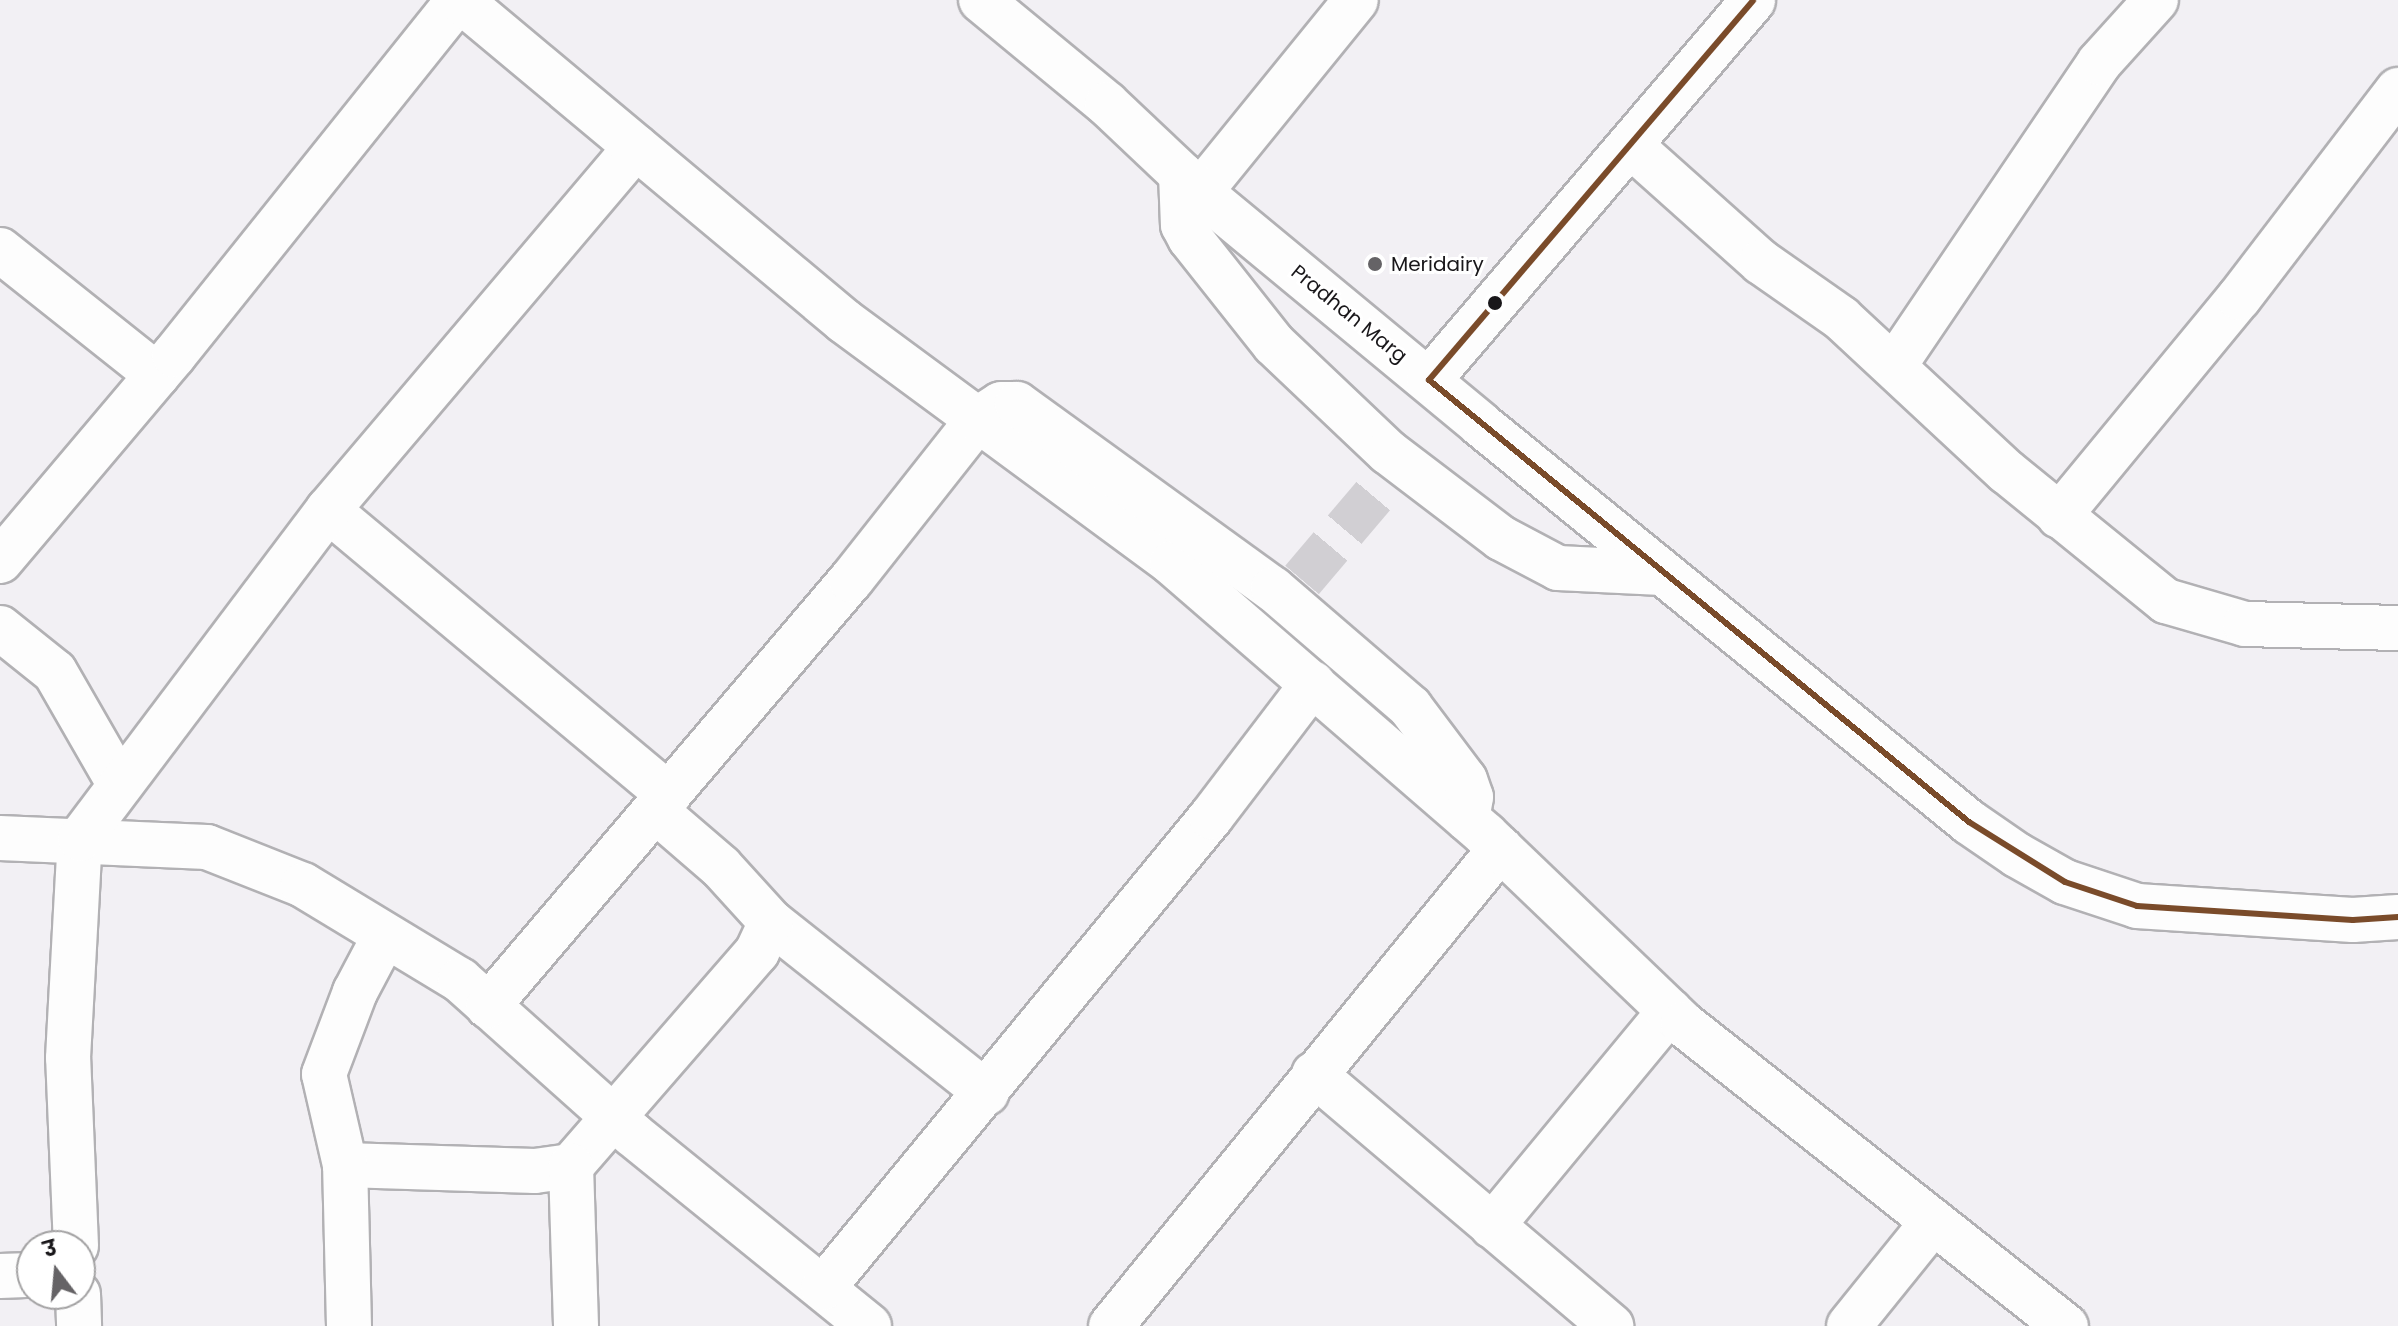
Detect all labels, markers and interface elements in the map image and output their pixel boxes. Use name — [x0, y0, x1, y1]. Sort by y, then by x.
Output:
place label: Meridairy — [1391, 252, 1484, 276]
marker: Meridairy — [1366, 255, 1384, 273]
street label: Pradhan Marg — [1286, 260, 1412, 368]
unlabelled marker — [1487, 295, 1503, 311]
north arrow — [16, 1230, 96, 1310]
text: उ — [40, 1232, 60, 1265]

